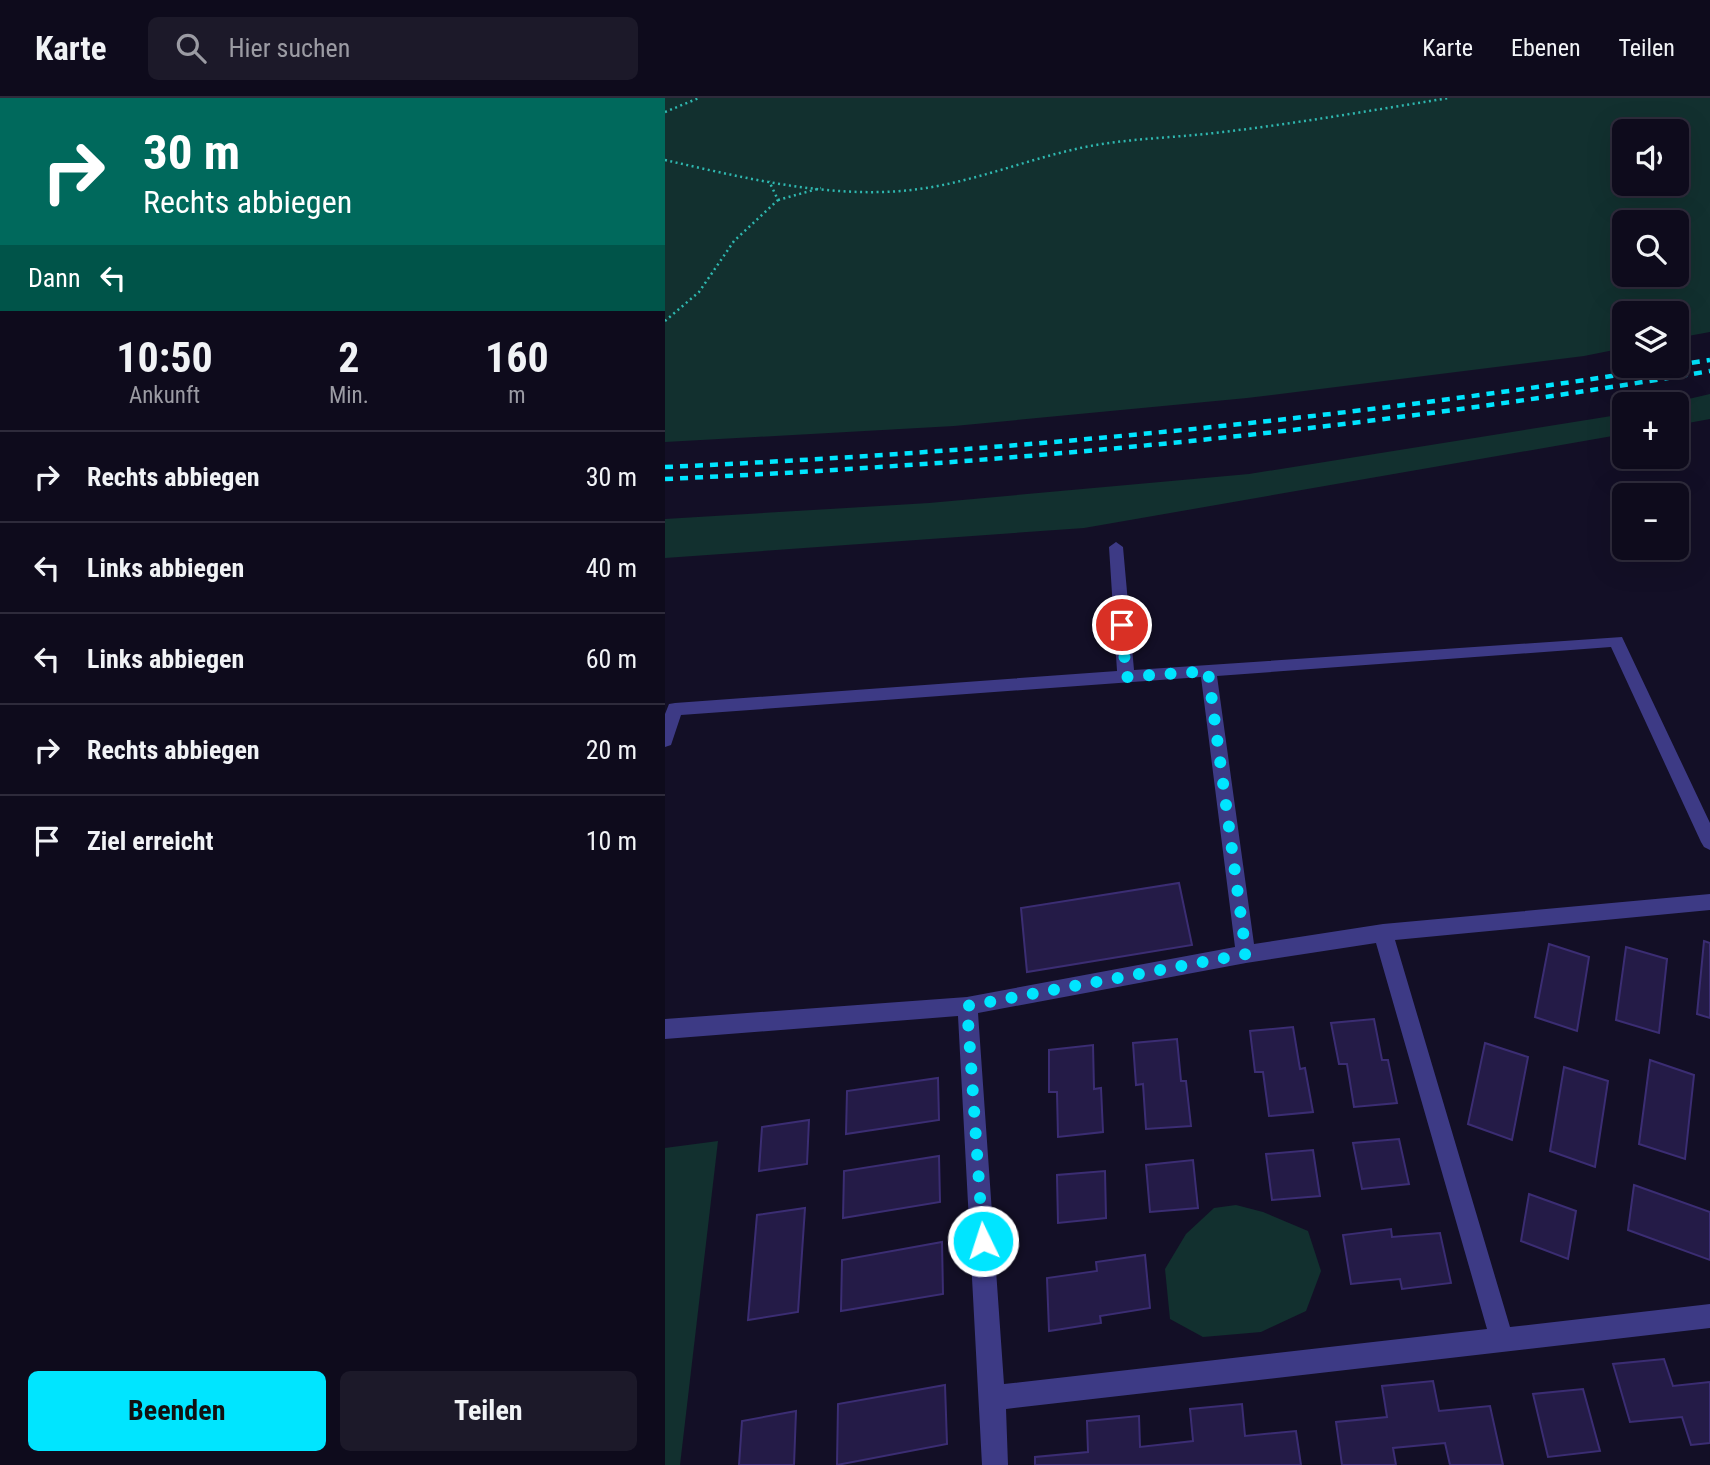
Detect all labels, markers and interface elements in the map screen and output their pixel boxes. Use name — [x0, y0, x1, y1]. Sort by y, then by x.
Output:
search box — [148, 17, 638, 80]
text: Karte — [35, 29, 106, 68]
icon: search — [172, 29, 210, 67]
text: Hier suchen — [228, 33, 350, 63]
text: Karte — [1422, 34, 1473, 62]
text: Ebenen — [1511, 34, 1581, 62]
text: Teilen — [1619, 34, 1675, 62]
map controls — [1612, 119, 1689, 560]
button: sound — [1612, 119, 1689, 196]
text: 30 m — [143, 124, 240, 181]
icon: right — [28, 126, 119, 217]
text: Rechts abbiegen — [143, 183, 352, 221]
button: search — [1612, 210, 1689, 287]
icon: left — [94, 259, 132, 297]
text: Dann — [28, 263, 80, 293]
button: layers — [1612, 301, 1689, 378]
text: 10:50 — [116, 333, 213, 382]
text: 2 — [338, 333, 359, 382]
text: 160 — [485, 333, 549, 382]
text: Ankunft — [129, 382, 200, 409]
text: Min. — [329, 382, 369, 409]
text: m — [508, 382, 526, 409]
button: + — [1612, 392, 1689, 469]
icon: right — [28, 458, 66, 496]
text: Rechts abbiegen — [87, 462, 260, 492]
text: 30 m — [586, 462, 637, 492]
button: − — [1612, 483, 1689, 560]
icon: left — [28, 549, 66, 587]
text: Links abbiegen — [87, 553, 244, 583]
text: 40 m — [586, 553, 637, 583]
pin — [1092, 595, 1152, 655]
icon: arrive — [1103, 606, 1141, 644]
icon: left — [28, 640, 66, 678]
text: Links abbiegen — [87, 644, 244, 674]
text: 60 m — [586, 644, 637, 674]
icon: right — [28, 731, 66, 769]
text: Rechts abbiegen — [87, 735, 260, 765]
text: 20 m — [586, 735, 637, 765]
icon: arrive — [28, 822, 66, 860]
text: Ziel erreicht — [87, 826, 213, 856]
text: 10 m — [586, 826, 637, 856]
position arrow — [946, 1204, 1020, 1278]
button: Beenden — [28, 1371, 326, 1451]
button: Teilen — [340, 1371, 637, 1451]

